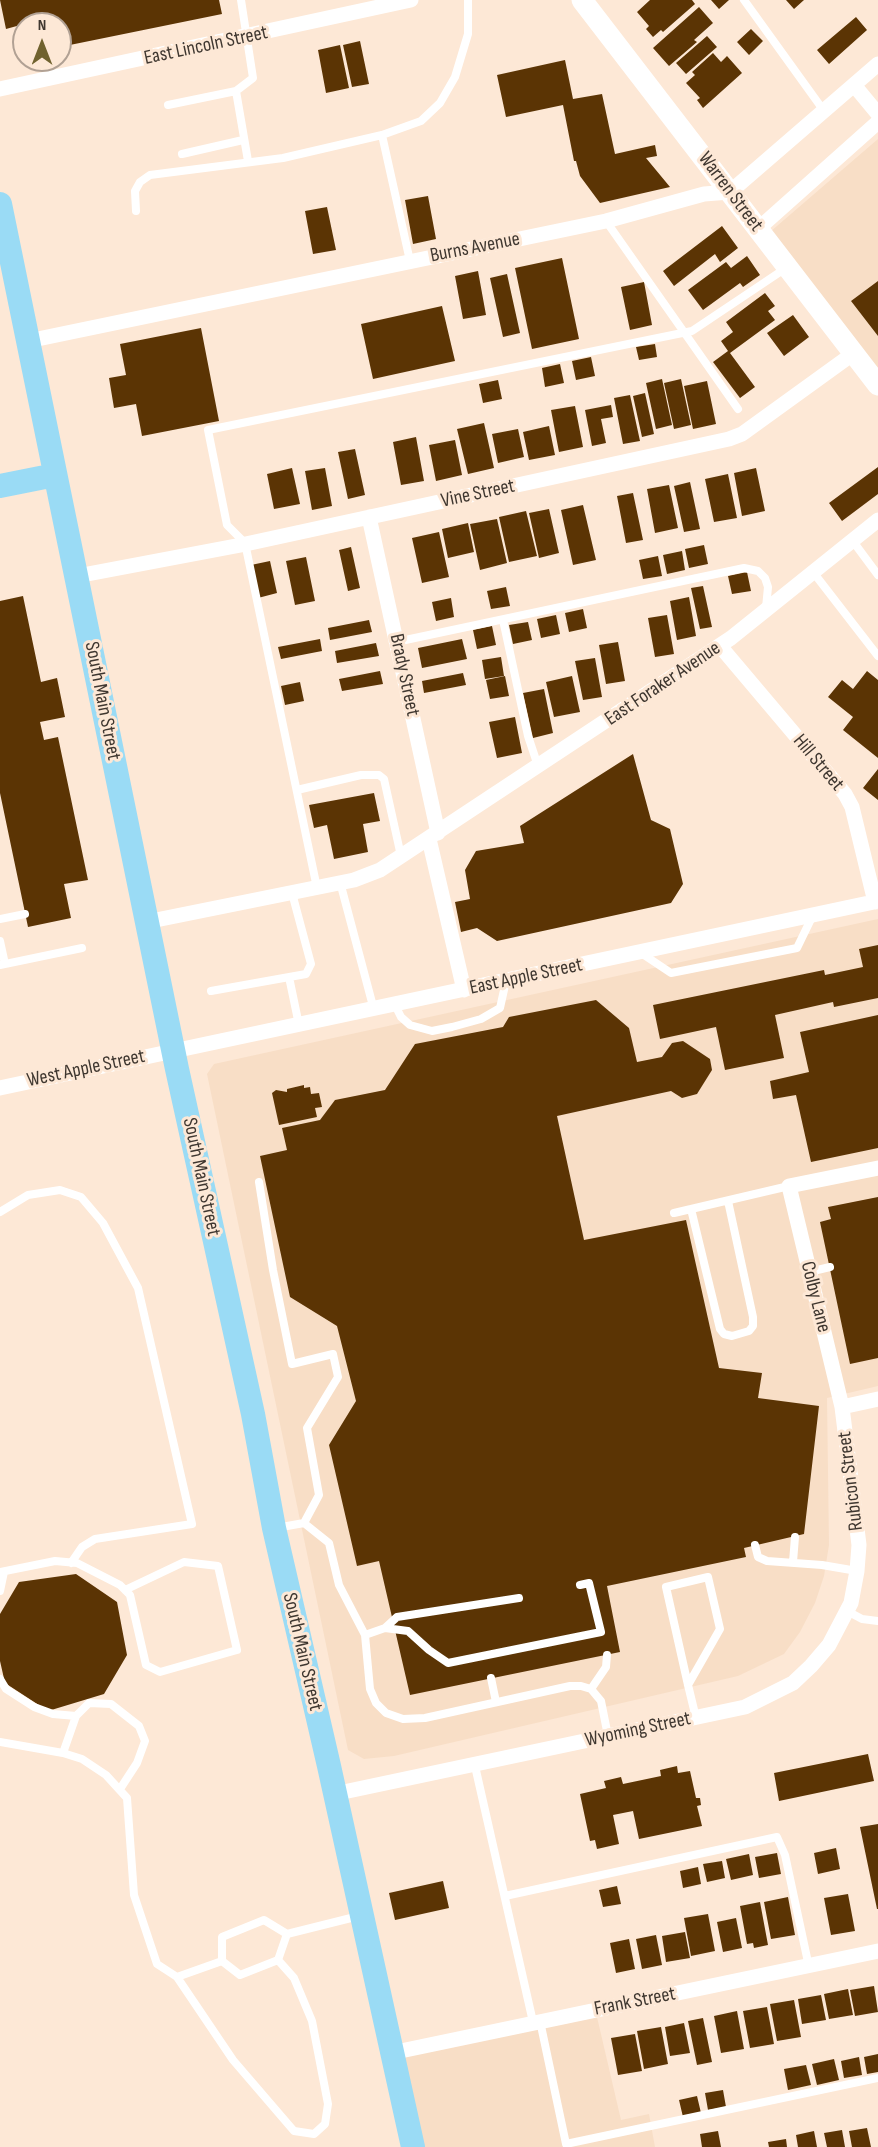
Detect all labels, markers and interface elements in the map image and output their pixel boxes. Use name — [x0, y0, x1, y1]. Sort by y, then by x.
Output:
north arrow — [12, 12, 72, 72]
text: N — [38, 16, 46, 35]
street label: East Lincoln Street — [142, 21, 270, 71]
street label: Warren Street — [692, 148, 768, 236]
street label: Burns Avenue — [428, 228, 522, 268]
street label: Vine Street — [439, 474, 517, 514]
street label: Brady Street — [384, 632, 424, 718]
street label: East Foraker Avenue — [601, 637, 725, 731]
street label: South Main Street — [79, 640, 125, 762]
street label: Hill Street — [787, 730, 849, 796]
street label: East Apple Street — [467, 953, 585, 1001]
street label: West Apple Street — [25, 1045, 147, 1093]
street label: South Main Street — [177, 1116, 225, 1238]
street label: Colby Lane — [795, 1259, 835, 1335]
street label: Rubicon Street — [833, 1430, 869, 1532]
street label: South Main Street — [277, 1591, 327, 1713]
street label: Wyoming Street — [583, 1707, 693, 1753]
street label: Frank Street — [592, 1982, 678, 2022]

